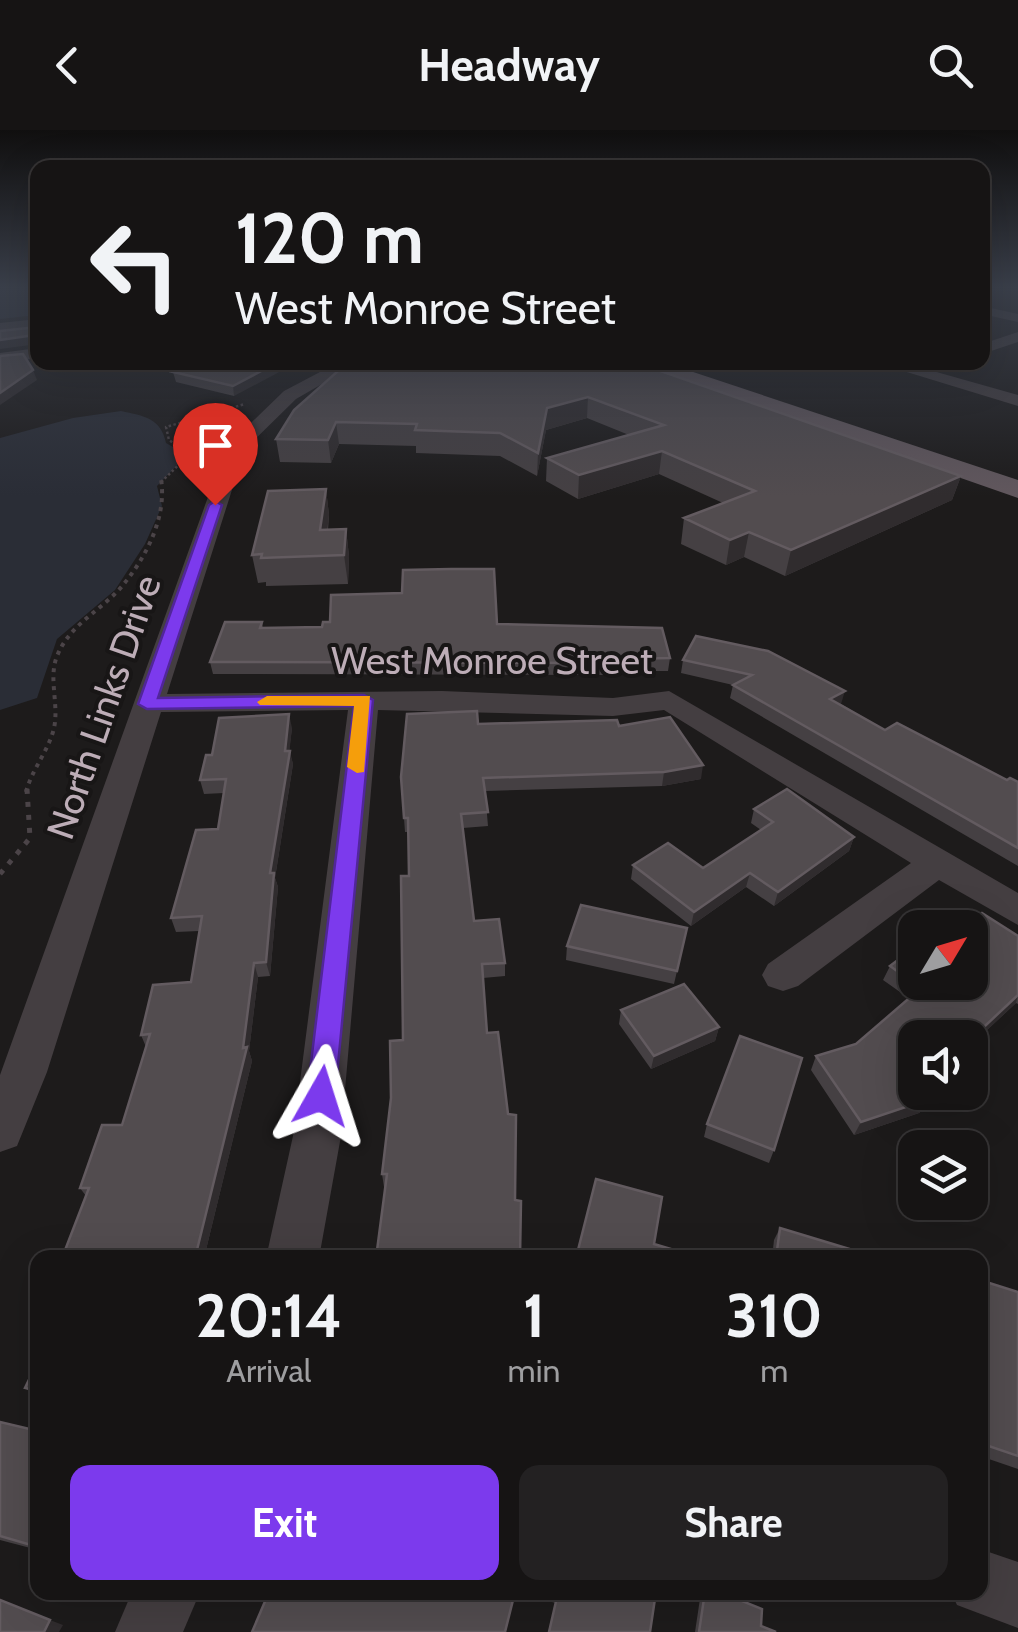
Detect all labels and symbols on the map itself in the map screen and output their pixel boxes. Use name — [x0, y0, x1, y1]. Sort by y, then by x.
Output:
pin — [173, 403, 258, 506]
street label: North Links Drive — [36, 569, 171, 845]
street label: West Monroe Street — [331, 637, 653, 684]
north arrow — [898, 910, 988, 1000]
position arrow — [269, 1044, 373, 1148]

